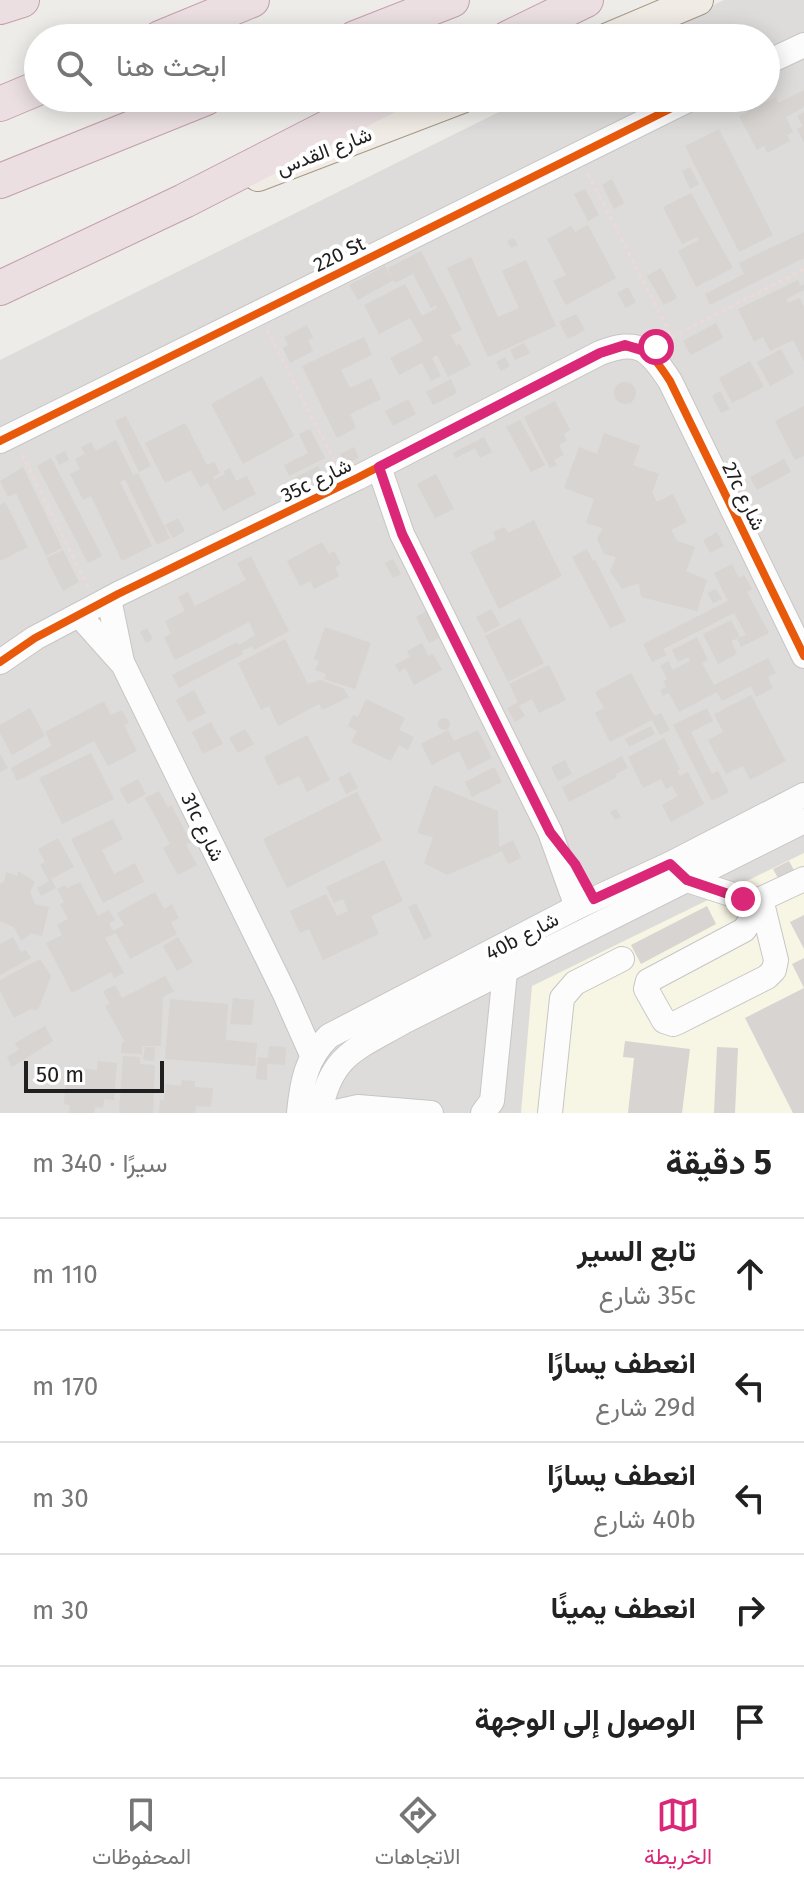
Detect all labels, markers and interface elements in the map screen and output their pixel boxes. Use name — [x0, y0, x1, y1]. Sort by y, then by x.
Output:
search box — [24, 24, 780, 112]
icon: search — [52, 46, 96, 90]
text: ابحث هنا — [116, 48, 227, 84]
street label: شارع القدس — [273, 122, 376, 182]
street label: 220 St — [309, 231, 369, 277]
route start — [638, 329, 674, 365]
street label: 35c شارع — [277, 453, 356, 509]
street label: 27c شارع — [715, 458, 771, 535]
street label: 31c شارع — [174, 789, 230, 866]
route end — [725, 881, 761, 917]
street label: 40b شارع — [481, 907, 564, 967]
scale bar — [24, 1057, 164, 1093]
text: 50 m — [36, 1061, 84, 1088]
text: 5 دقيقة — [666, 1142, 772, 1183]
text: سيرًا · 340 m — [32, 1148, 168, 1179]
text: تابع السير — [577, 1233, 696, 1269]
icon: ahead — [728, 1252, 772, 1296]
text: 110 m — [32, 1259, 98, 1290]
text: 35c شارع — [598, 1280, 696, 1311]
text: انعطف يسارًا — [547, 1345, 696, 1381]
icon: left — [728, 1364, 772, 1408]
text: 170 m — [32, 1371, 98, 1402]
text: 29d شارع — [595, 1392, 696, 1423]
text: انعطف يسارًا — [547, 1457, 696, 1493]
icon: left — [728, 1476, 772, 1520]
text: 30 m — [32, 1483, 89, 1514]
text: 40b شارع — [593, 1504, 696, 1535]
icon: right — [728, 1588, 772, 1632]
text: انعطف يمينًا — [551, 1590, 696, 1626]
text: 30 m — [32, 1595, 89, 1626]
icon: arrive — [728, 1700, 772, 1744]
text: الوصول إلى الوجهة — [474, 1702, 696, 1738]
tab: المحفوظات — [92, 1793, 191, 1876]
tab: الاتجاهات — [375, 1793, 460, 1876]
tab: الخريطة — [644, 1793, 712, 1876]

